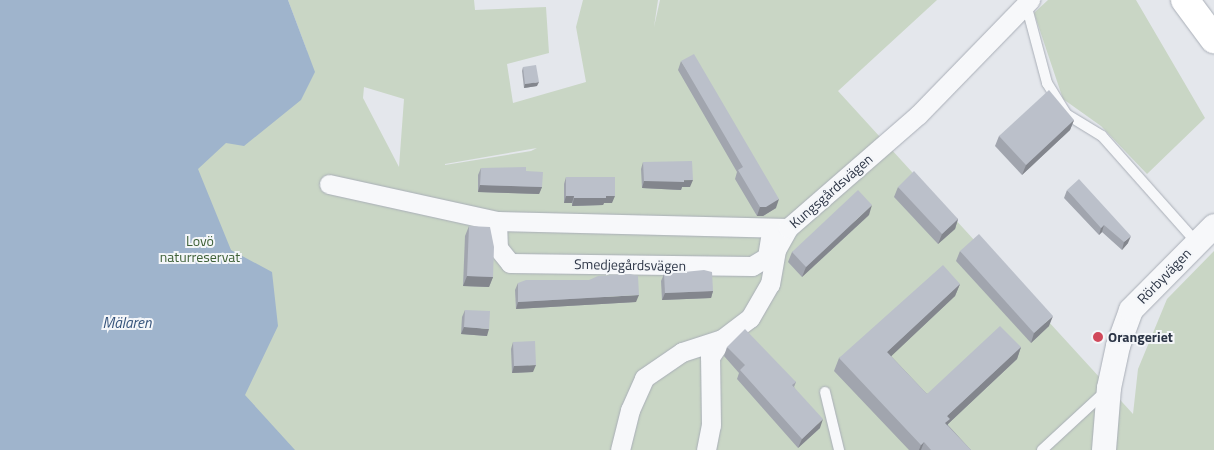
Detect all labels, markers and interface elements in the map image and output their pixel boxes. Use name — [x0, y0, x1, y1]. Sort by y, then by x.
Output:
street label: Kungsgårdsvägen — [786, 150, 876, 232]
park label: Lovö naturreservat — [160, 233, 240, 266]
street label: Rörbyvägen — [1134, 245, 1194, 307]
street label: Smedjegårdsvägen — [574, 256, 686, 274]
water label: Mälaren — [103, 314, 151, 332]
place label: Orangeriet — [1108, 329, 1173, 345]
marker: Orangeriet — [1092, 331, 1104, 343]

